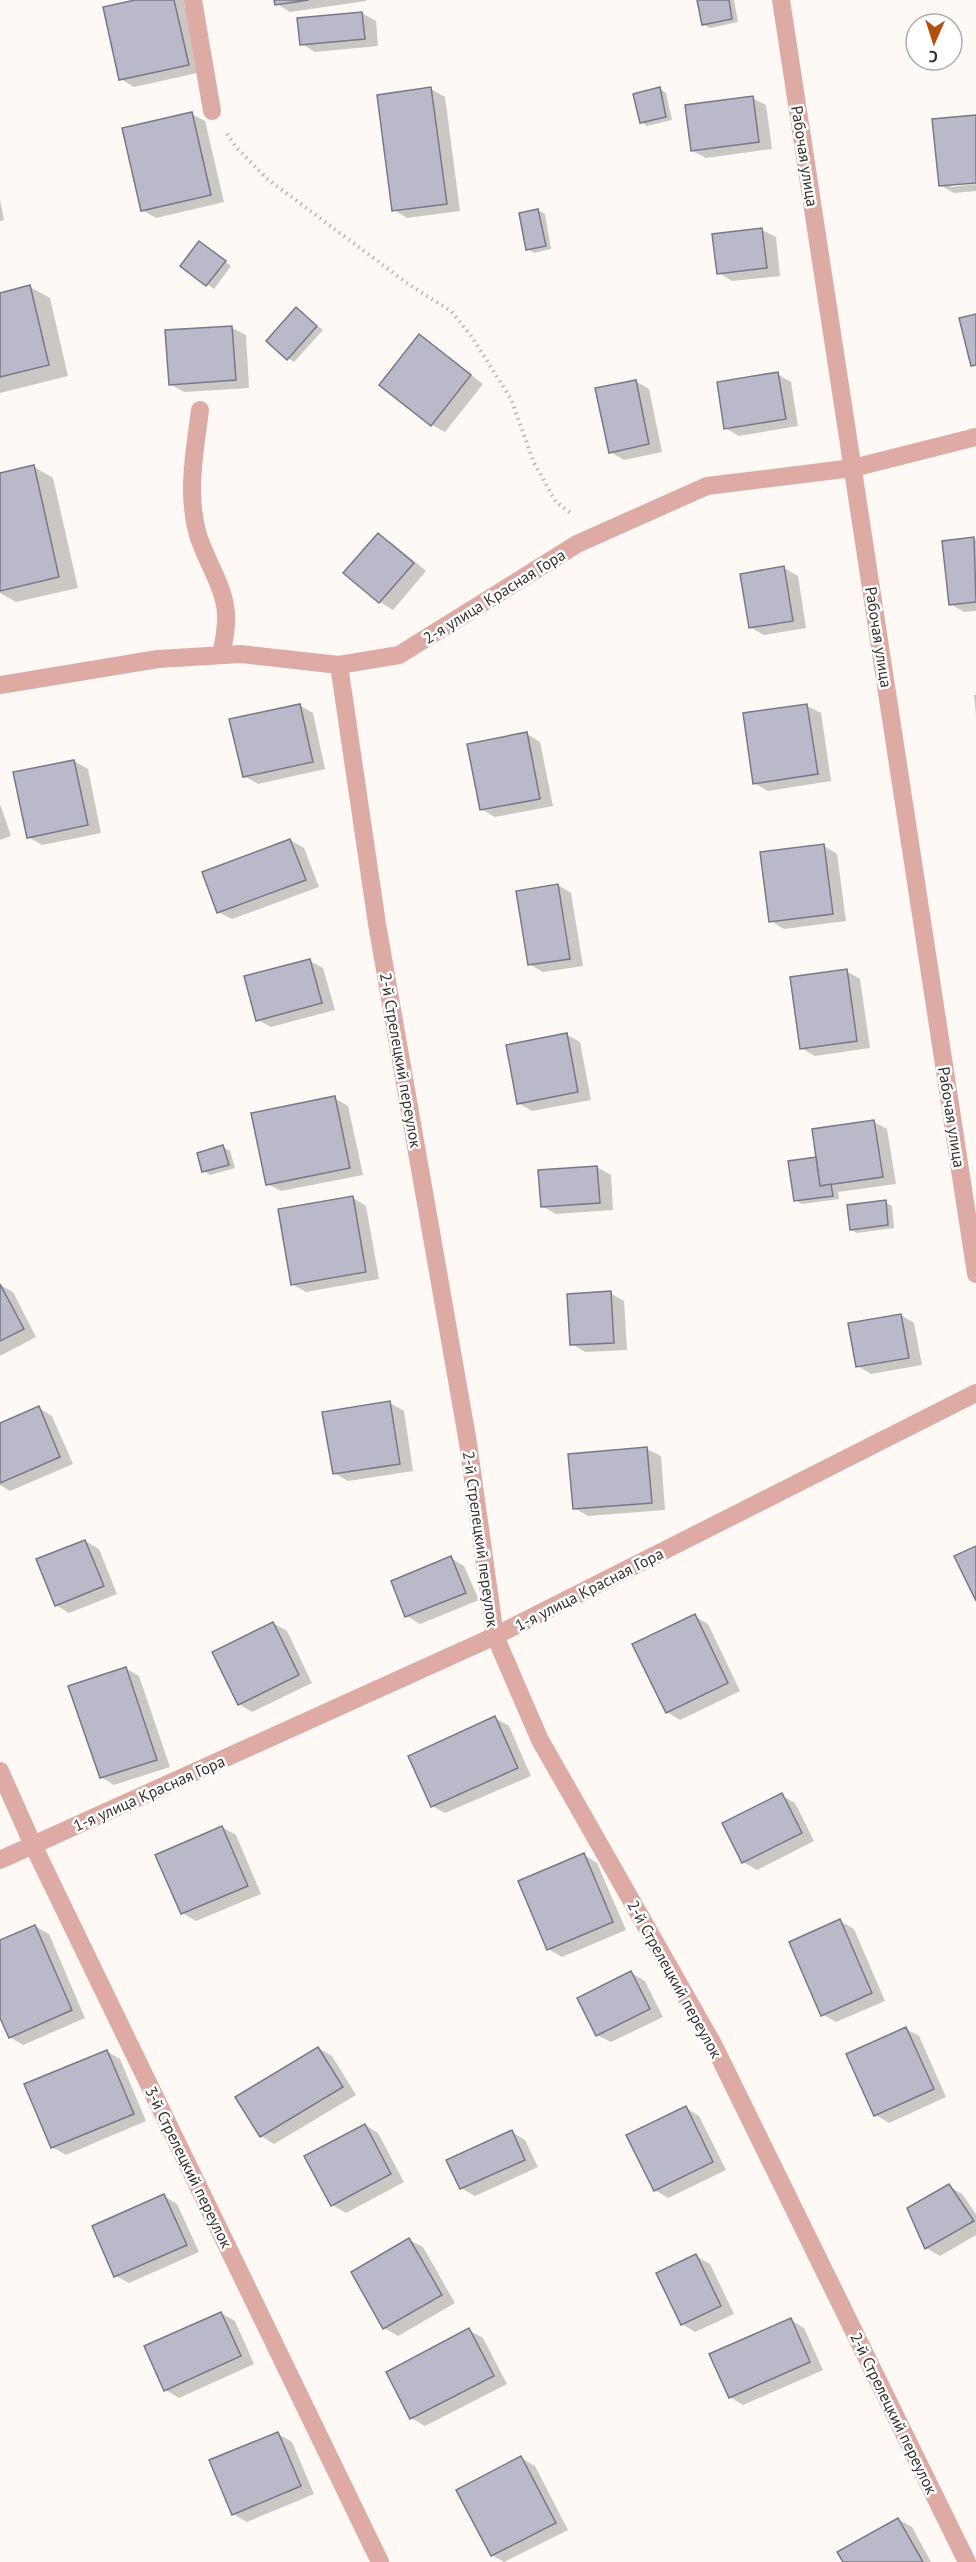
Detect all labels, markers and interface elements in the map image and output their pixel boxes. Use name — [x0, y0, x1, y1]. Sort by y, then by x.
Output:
north arrow — [904, 12, 964, 72]
text: С — [928, 47, 938, 67]
street label: Рабочая улица — [787, 104, 823, 208]
street label: 2-я улица Красная Гора — [419, 544, 569, 648]
street label: Рабочая улица — [861, 585, 897, 689]
street label: 2-й Стрелецкий переулок — [376, 971, 426, 1149]
street label: Рабочая улица — [934, 1065, 970, 1169]
street label: 2-й Стрелецкий переулок — [459, 1450, 503, 1629]
street label: 1-я улица Красная Гора — [511, 1543, 667, 1635]
street label: 1-я улица Красная Гора — [70, 1751, 228, 1835]
street label: 2-й Стрелецкий переулок — [623, 1897, 727, 2062]
street label: 3-й Стрелецкий переулок — [141, 2083, 237, 2251]
street label: 2-й Стрелецкий переулок — [846, 2329, 942, 2497]

